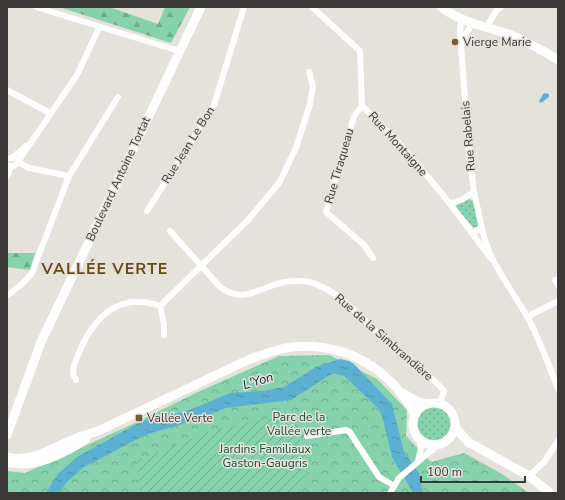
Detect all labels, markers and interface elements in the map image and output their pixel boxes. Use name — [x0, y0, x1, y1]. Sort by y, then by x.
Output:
place label: Vierge Marie — [462, 34, 531, 50]
marker: Vierge Marie — [450, 37, 460, 47]
street label: Rue Rabelais — [457, 100, 479, 172]
street label: Rue Jean Le Bon — [158, 103, 218, 187]
street label: Rue Montaigne — [365, 108, 431, 180]
street label: Boulevard Antoine Tortat — [82, 113, 154, 244]
street label: Rue Tiraqueau — [321, 126, 357, 206]
district label: VALLÉE VERTE — [41, 258, 168, 280]
street label: Rue de la Simbrandière — [331, 290, 437, 384]
water label: L'Yon — [240, 368, 276, 394]
park label: Parc de la Vallée verte — [266, 409, 331, 439]
place label: Vallée Verte — [146, 410, 213, 426]
marker: Vallée Verte — [134, 413, 144, 423]
park label: Jardins Familiaux Gaston-Gaugris — [218, 441, 311, 471]
scale bar — [421, 458, 525, 484]
text: 100 m — [427, 464, 462, 480]

